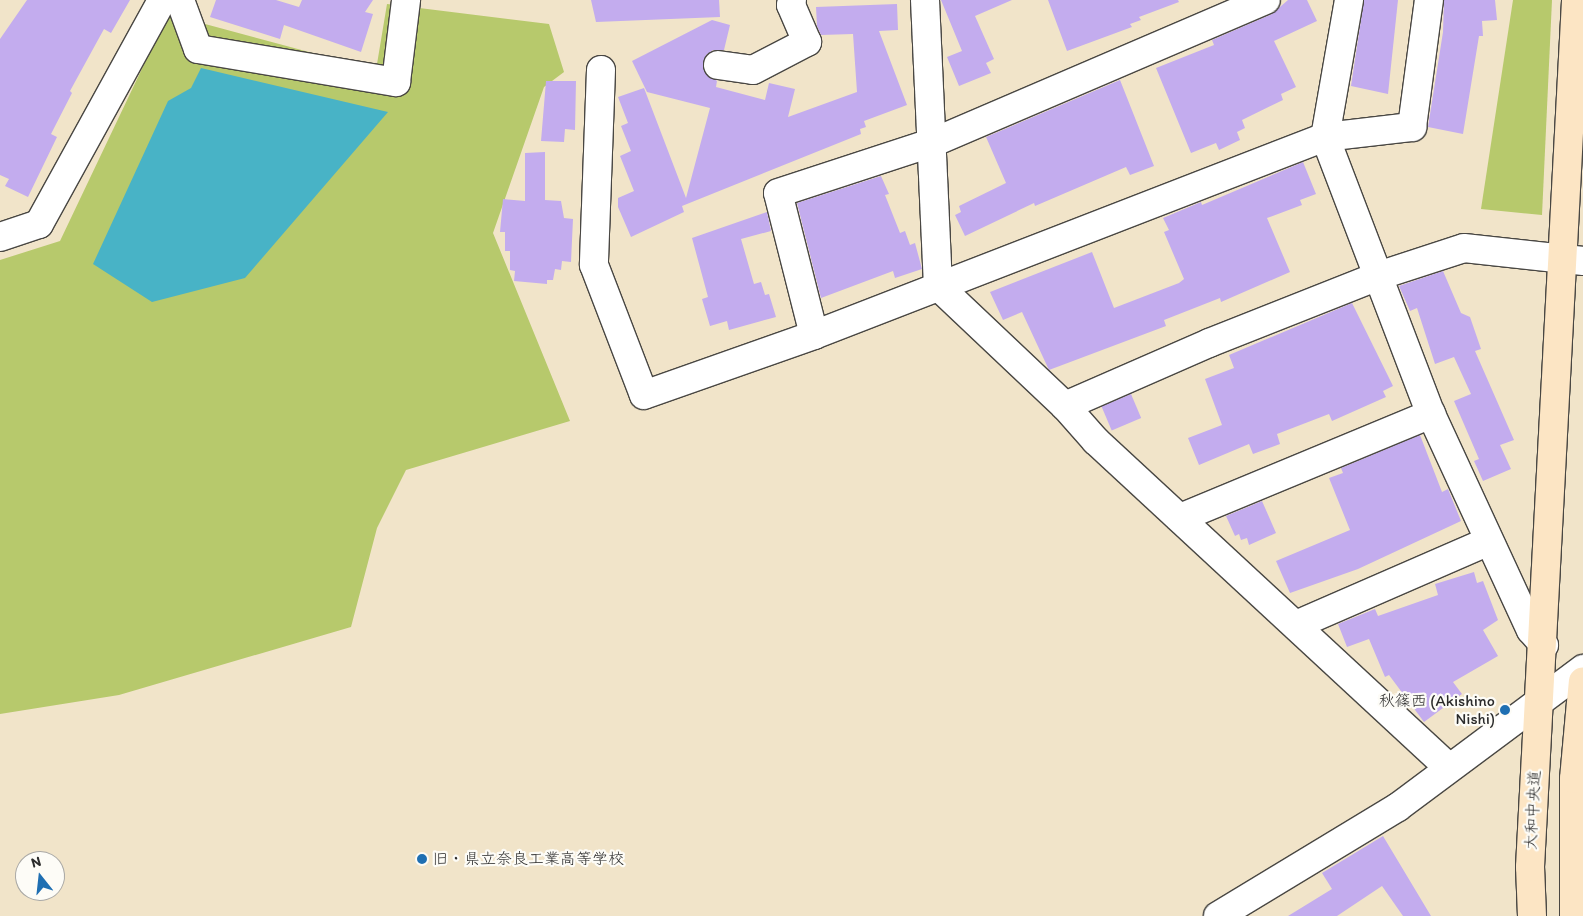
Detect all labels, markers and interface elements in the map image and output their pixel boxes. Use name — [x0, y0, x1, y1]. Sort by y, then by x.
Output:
place label: 秋篠西 (Akishino Nishi) — [1379, 691, 1495, 729]
marker: 秋篠西 (Akishino Nishi) — [1499, 704, 1511, 716]
street label: 大和中央道 — [1521, 770, 1545, 850]
place label: 旧・県立奈良工業高等学校 — [432, 849, 624, 869]
north arrow — [15, 851, 65, 901]
text: N — [29, 853, 43, 872]
marker: 旧・県立奈良工業高等学校 — [416, 853, 428, 865]

